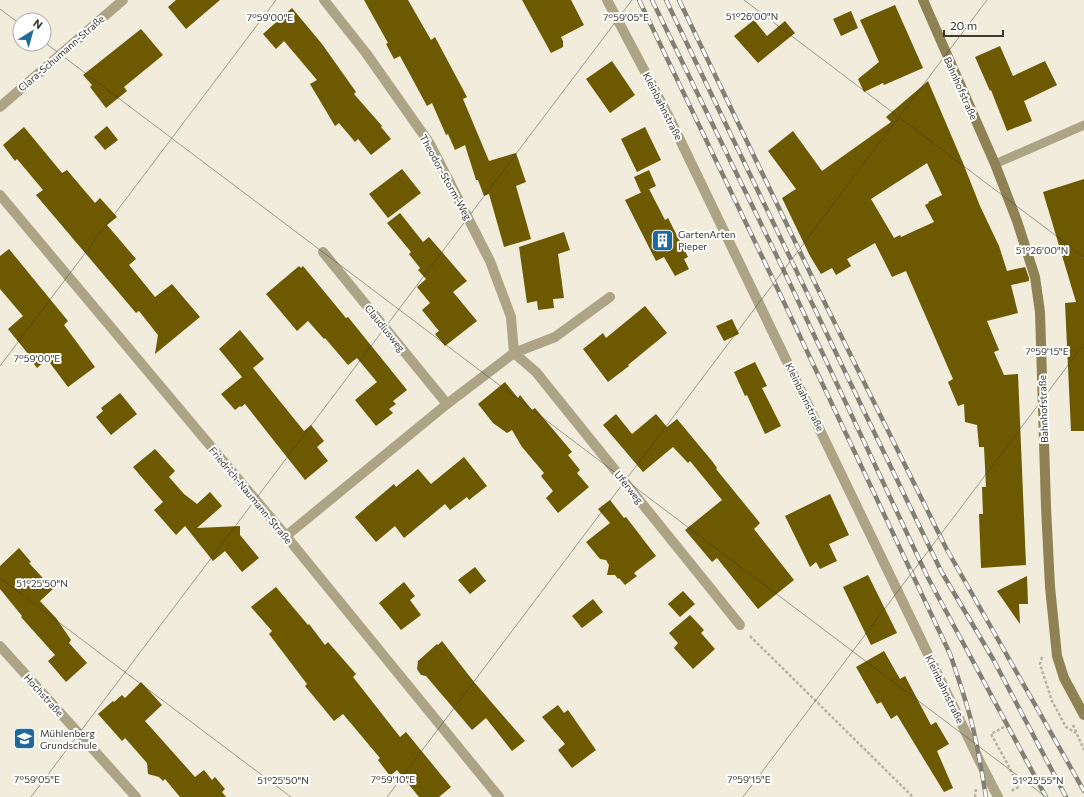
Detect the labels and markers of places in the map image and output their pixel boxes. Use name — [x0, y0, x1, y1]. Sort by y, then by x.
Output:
building icon: GartenArten Pieper — [649, 227, 675, 253]
place label: GartenArten Pieper — [678, 228, 736, 252]
school or university icon: Mühlenberg Grundschule — [11, 726, 37, 752]
place label: Mühlenberg Grundschule — [40, 727, 97, 751]

